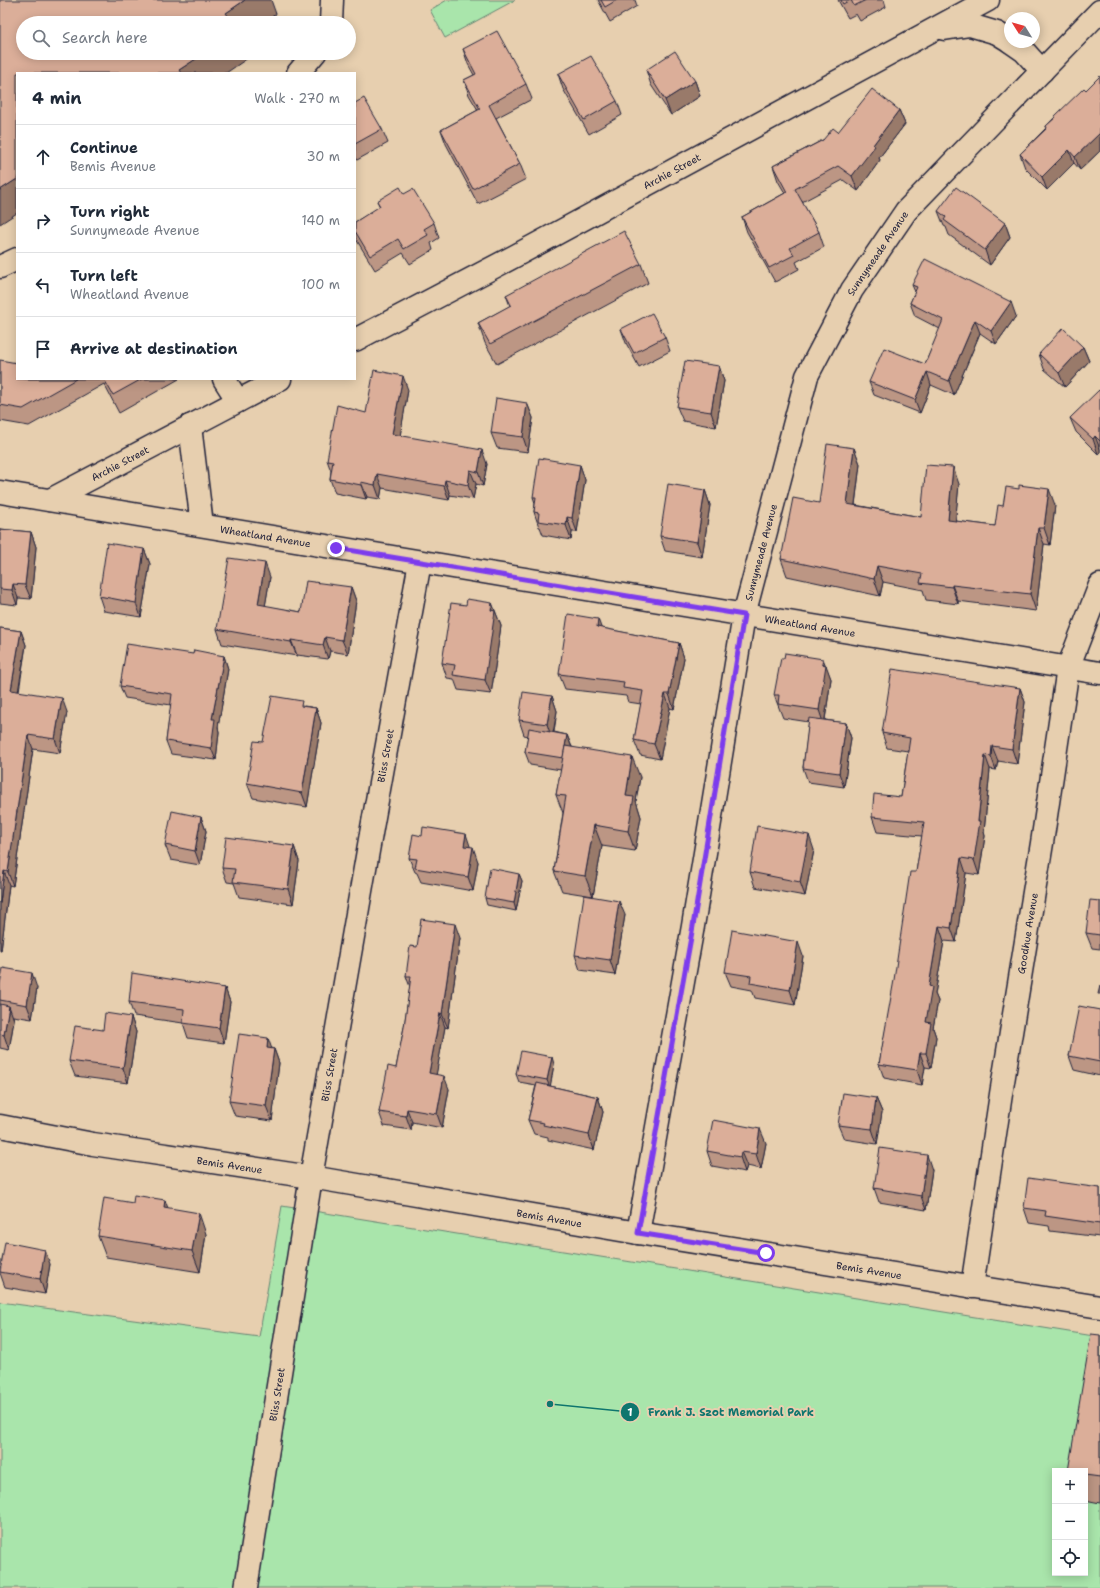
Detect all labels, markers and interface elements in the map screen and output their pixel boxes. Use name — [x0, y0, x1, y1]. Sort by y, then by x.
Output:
north arrow — [1004, 12, 1040, 48]
search box — [16, 16, 356, 60]
icon: search — [30, 27, 52, 49]
text: Search here — [62, 28, 148, 48]
text: 4 min — [32, 87, 82, 109]
text: Walk · 270 m — [254, 90, 340, 107]
text: Continue — [70, 138, 138, 158]
icon: ahead — [32, 146, 54, 168]
text: 30 m — [306, 148, 340, 165]
street label: Archie Street — [641, 151, 703, 192]
text: Bemis Avenue — [70, 158, 156, 175]
text: Turn right — [70, 202, 150, 222]
street label: Sunnymeade Avenue — [844, 208, 911, 298]
icon: right — [32, 210, 54, 232]
text: 140 m — [301, 212, 340, 229]
text: Sunnymeade Avenue — [70, 222, 200, 239]
text: Turn left — [70, 266, 138, 286]
icon: left — [32, 274, 54, 296]
text: 100 m — [301, 276, 340, 293]
text: Wheatland Avenue — [70, 286, 189, 303]
icon: arrive — [32, 338, 54, 360]
text: Arrive at destination — [70, 339, 238, 359]
street label: Archie Street — [89, 443, 151, 484]
street label: Sunnymeade Avenue — [742, 502, 780, 602]
street label: Wheatland Avenue — [219, 523, 312, 550]
route end — [327, 539, 345, 557]
street label: Wheatland Avenue — [764, 612, 857, 640]
street label: Bliss Street — [374, 728, 397, 784]
street label: Goodhue Avenue — [1015, 891, 1041, 975]
street label: Bliss Street — [318, 1047, 340, 1103]
street label: Bemis Avenue — [196, 1154, 264, 1177]
street label: Bemis Avenue — [515, 1206, 583, 1230]
route start — [757, 1244, 775, 1262]
street label: Bemis Avenue — [835, 1259, 903, 1282]
street label: Bliss Street — [266, 1367, 288, 1422]
callout: Frank J. Szot Memorial Park — [620, 1400, 822, 1423]
text: 1 — [627, 1404, 633, 1420]
text: Frank J. Szot Memorial Park — [648, 1405, 814, 1420]
map controls — [1052, 1468, 1088, 1576]
button: + — [1052, 1468, 1088, 1504]
button: − — [1052, 1504, 1088, 1540]
button: locate — [1052, 1540, 1088, 1576]

